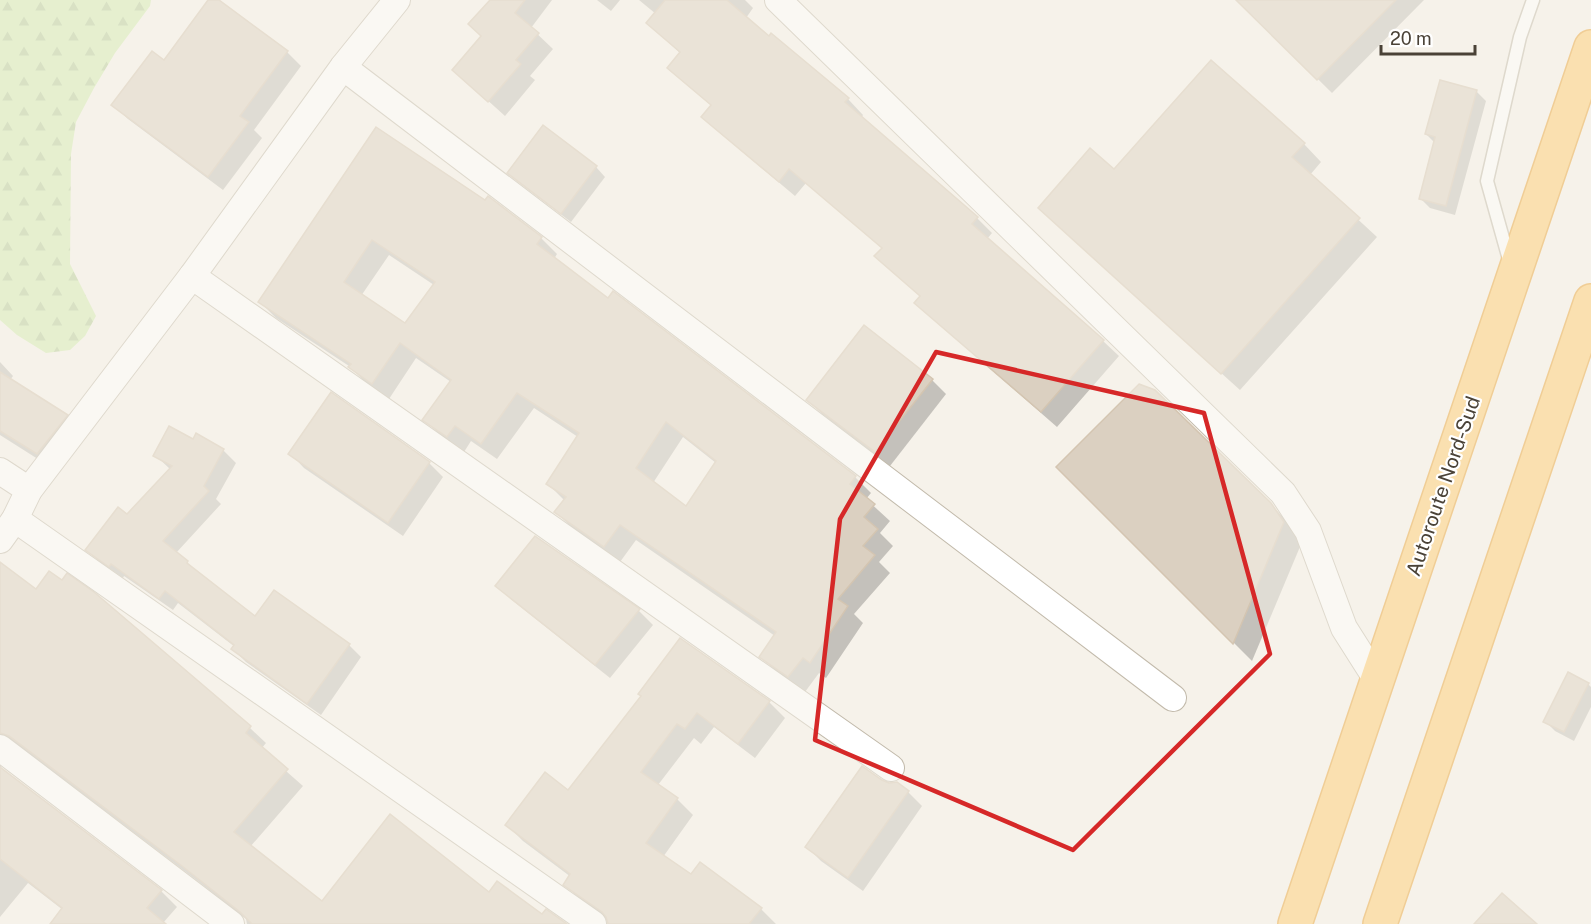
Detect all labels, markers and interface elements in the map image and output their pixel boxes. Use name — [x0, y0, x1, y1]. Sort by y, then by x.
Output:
scale bar — [1381, 18, 1476, 56]
text: 20 m — [1390, 28, 1432, 49]
street label: Autoroute Nord-Sud — [1401, 393, 1485, 579]

